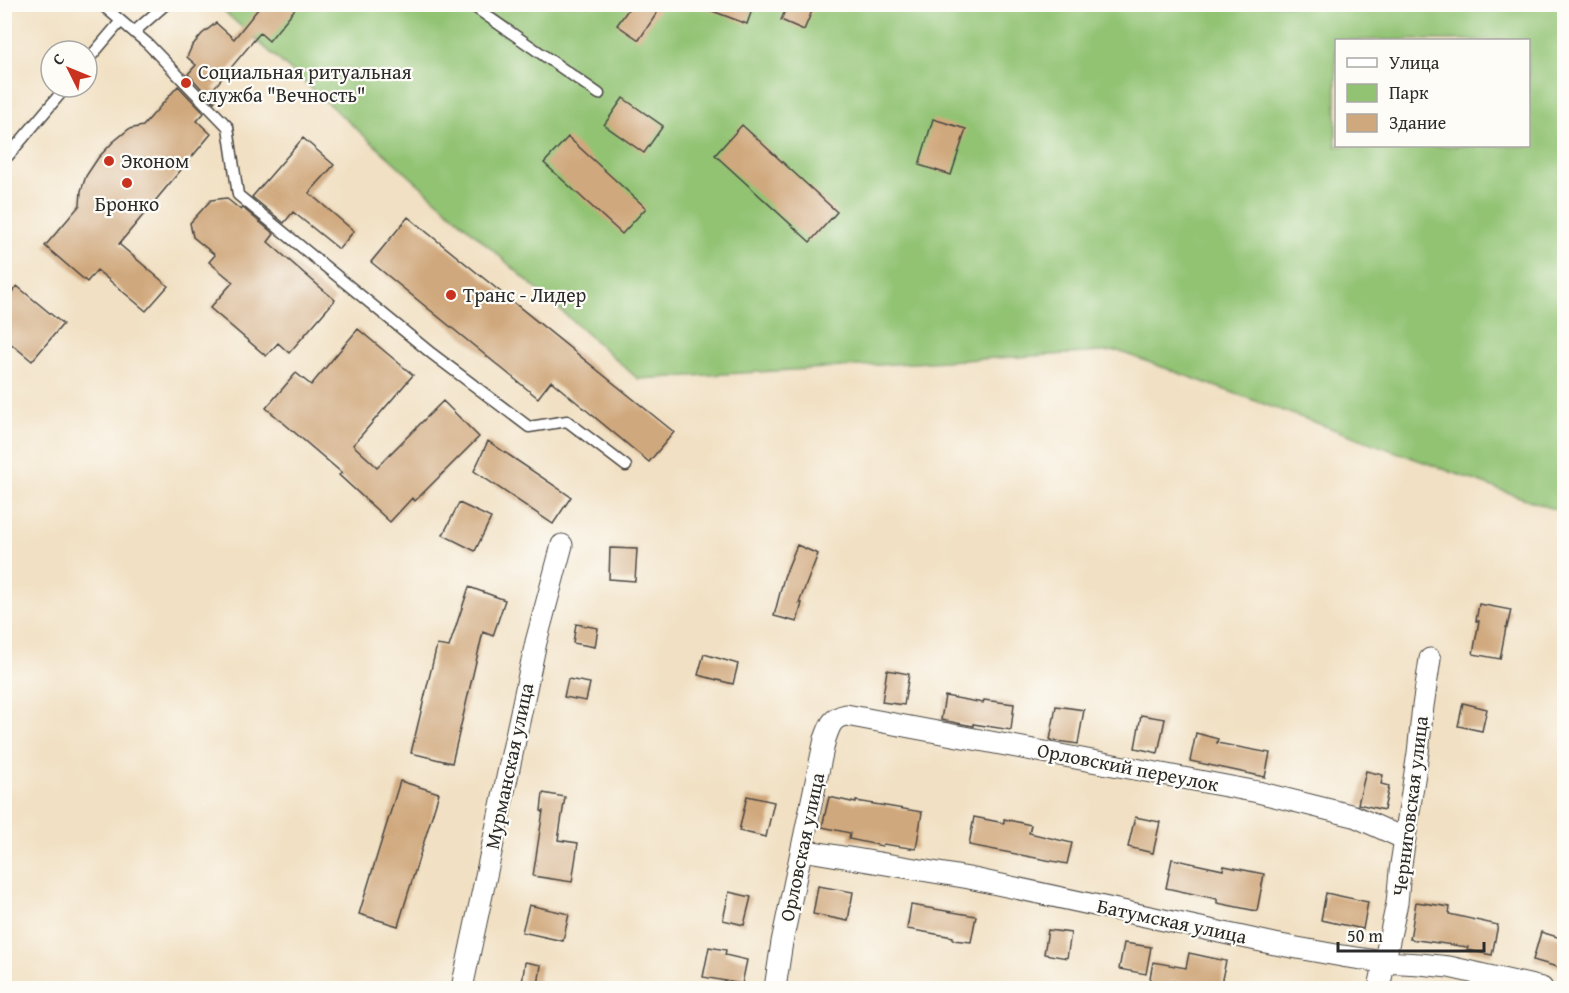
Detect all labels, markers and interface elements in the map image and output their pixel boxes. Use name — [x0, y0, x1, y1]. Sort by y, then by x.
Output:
north arrow — [39, 39, 99, 99]
legend — [1335, 39, 1530, 147]
text: С — [46, 47, 70, 70]
text: Улица — [1389, 49, 1440, 76]
place label: Социальная ритуальная служба "Вечность" — [198, 57, 412, 109]
marker: Социальная ритуальная служба "Вечность" — [179, 76, 193, 90]
text: Парк — [1389, 79, 1429, 106]
text: Здание — [1389, 109, 1446, 136]
place label: Эконом — [121, 146, 189, 175]
marker: Эконом — [102, 154, 116, 168]
marker: Бронко — [120, 176, 134, 190]
place label: Бронко — [95, 189, 159, 218]
place label: Транс - Лидер — [463, 280, 587, 309]
marker: Транс - Лидер — [444, 288, 458, 302]
street label: Мурманская улица — [477, 680, 540, 852]
street label: Черниговская улица — [1384, 714, 1435, 898]
street label: Орловский переулок — [1035, 735, 1222, 798]
street label: Орловская улица — [772, 769, 832, 924]
street label: Батумская улица — [1095, 890, 1250, 951]
scale bar — [1338, 915, 1484, 953]
text: 50 m — [1347, 922, 1383, 949]

